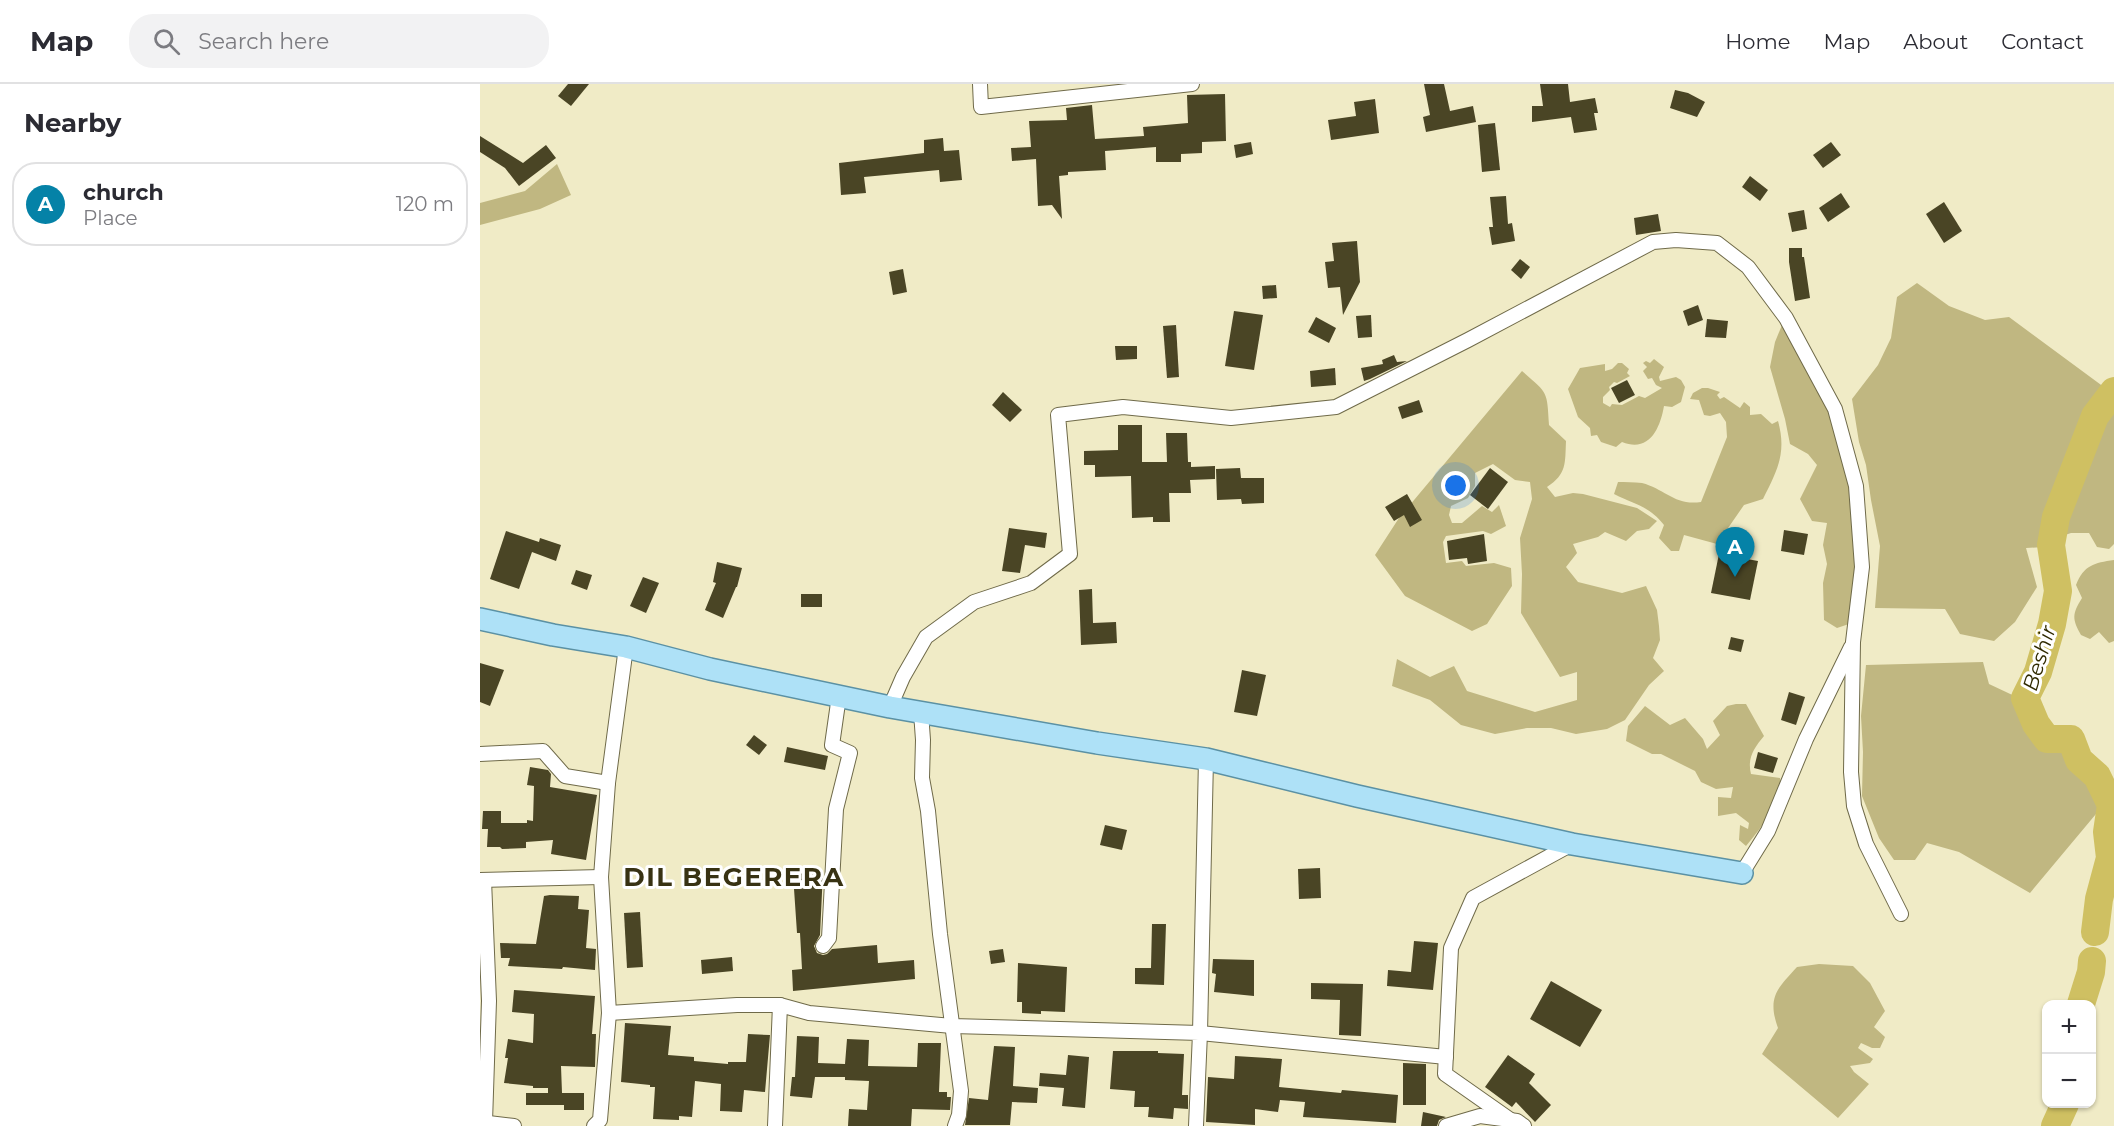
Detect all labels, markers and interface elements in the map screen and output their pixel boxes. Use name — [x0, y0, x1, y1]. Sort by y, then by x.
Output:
search box — [129, 14, 549, 68]
text: Map — [30, 24, 93, 58]
icon: search — [150, 25, 183, 58]
text: Search here — [198, 28, 329, 55]
text: Home — [1725, 29, 1790, 54]
text: Map — [1823, 29, 1870, 54]
text: About — [1903, 29, 1968, 54]
text: Contact — [2001, 29, 2084, 54]
text: Nearby — [24, 107, 121, 139]
text: church — [83, 179, 164, 206]
text: A — [38, 192, 53, 216]
text: 120 m — [396, 192, 454, 216]
text: Place — [83, 206, 138, 230]
your location — [1441, 471, 1470, 500]
pin: A — [1716, 528, 1754, 577]
water label: Beshir — [2017, 622, 2061, 694]
district label: DIL BEGERERA — [623, 861, 845, 893]
map controls — [2042, 1000, 2096, 1108]
button: + — [2042, 1000, 2096, 1054]
button: − — [2042, 1054, 2096, 1108]

